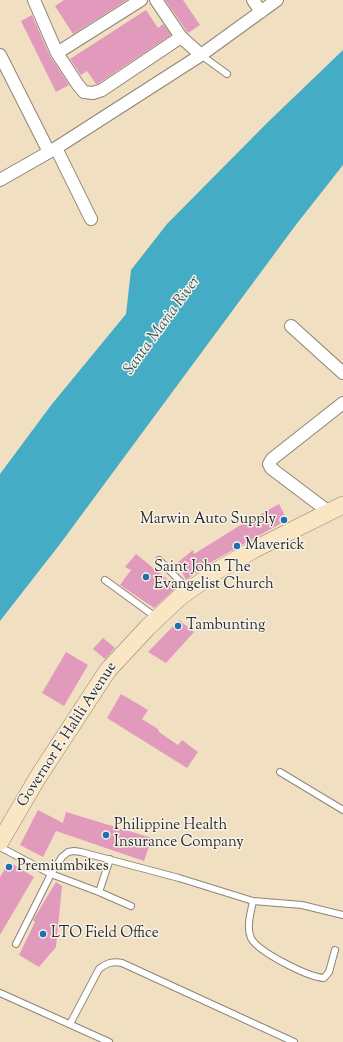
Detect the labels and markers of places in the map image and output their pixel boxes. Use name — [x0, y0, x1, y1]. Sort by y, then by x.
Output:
place label: Marwin Auto Supply — [140, 511, 276, 529]
marker: Marwin Auto Supply — [279, 515, 289, 525]
place label: Maverick — [245, 537, 305, 555]
marker: Maverick — [232, 541, 242, 551]
place label: Saint John The Evangelist Church — [154, 559, 274, 594]
marker: Saint John The Evangelist Church — [141, 572, 151, 582]
place label: Tambunting — [186, 617, 265, 635]
marker: Tambunting — [173, 621, 183, 631]
place label: Philippine Health Insurance Company — [114, 817, 244, 852]
marker: Philippine Health Insurance Company — [101, 830, 111, 840]
place label: Premiumbikes — [17, 858, 109, 876]
marker: Premiumbikes — [4, 862, 14, 872]
place label: LTO Field Office — [51, 925, 159, 943]
marker: LTO Field Office — [38, 929, 48, 939]

